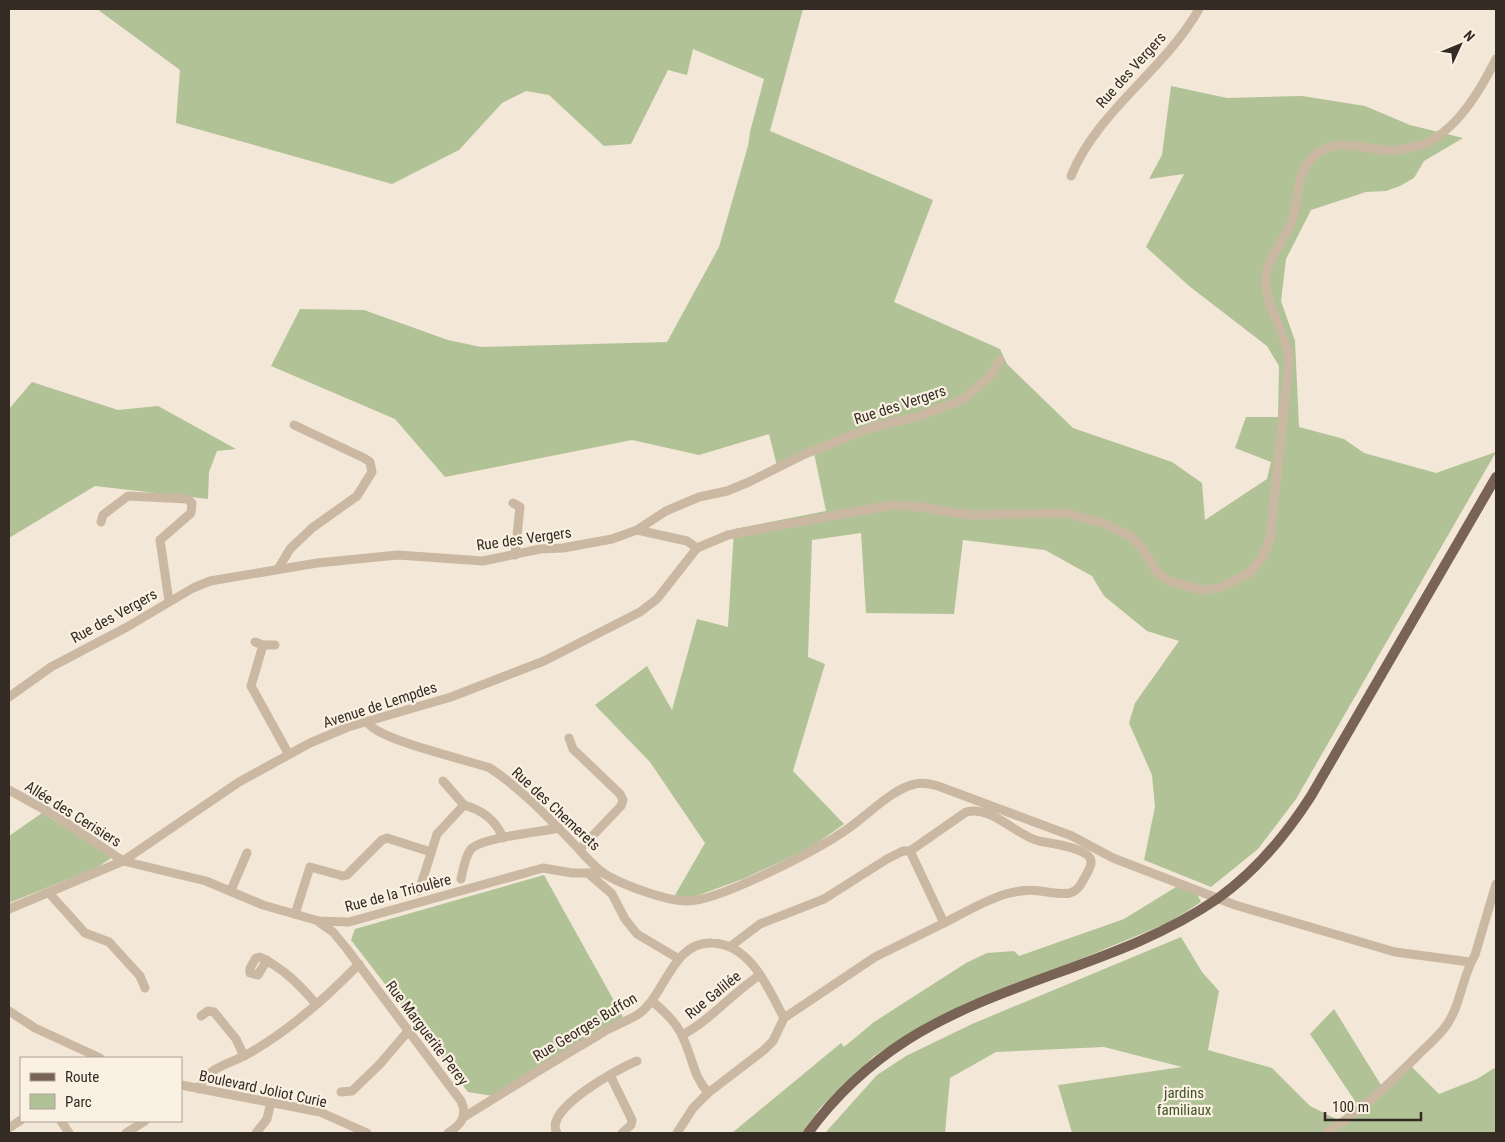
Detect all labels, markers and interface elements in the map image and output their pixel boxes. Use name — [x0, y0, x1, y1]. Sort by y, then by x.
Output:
north arrow — [1435, 20, 1485, 70]
text: N — [1461, 27, 1478, 45]
street label: Rue des Vergers — [1092, 28, 1170, 112]
street label: Rue des Vergers — [852, 382, 948, 428]
street label: Rue des Vergers — [475, 523, 573, 555]
street label: Rue des Vergers — [68, 585, 160, 647]
street label: Avenue de Lempdes — [321, 678, 439, 732]
street label: Rue des Chemerets — [508, 763, 604, 855]
street label: Allée des Cerisiers — [22, 777, 125, 851]
street label: Rue de la Trioulère — [343, 870, 453, 916]
street label: Rue Galilée — [682, 967, 744, 1023]
street label: Rue Marguerite Perey — [382, 977, 472, 1089]
street label: Rue Georges Buffon — [530, 989, 640, 1065]
legend — [20, 1057, 182, 1122]
street label: Boulevard Joliot Curie — [198, 1067, 328, 1111]
text: Route — [65, 1068, 99, 1086]
park label: jardins familiaux — [1157, 1084, 1212, 1119]
scale bar — [1325, 1090, 1421, 1122]
text: Parc — [65, 1093, 92, 1111]
text: 100 m — [1332, 1098, 1369, 1116]

